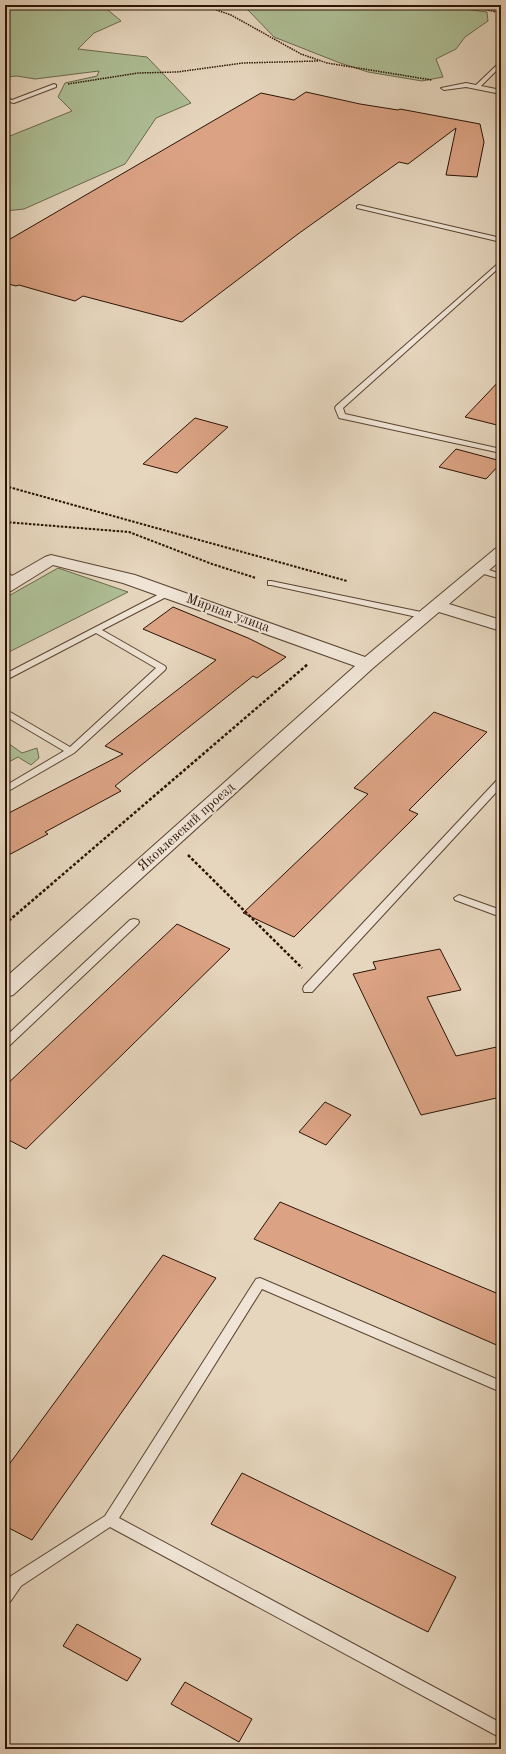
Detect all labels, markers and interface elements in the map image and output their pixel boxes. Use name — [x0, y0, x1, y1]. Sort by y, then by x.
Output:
street label: Мирная улица — [184, 591, 272, 635]
street label: Яковлевский проезд — [135, 780, 237, 874]

